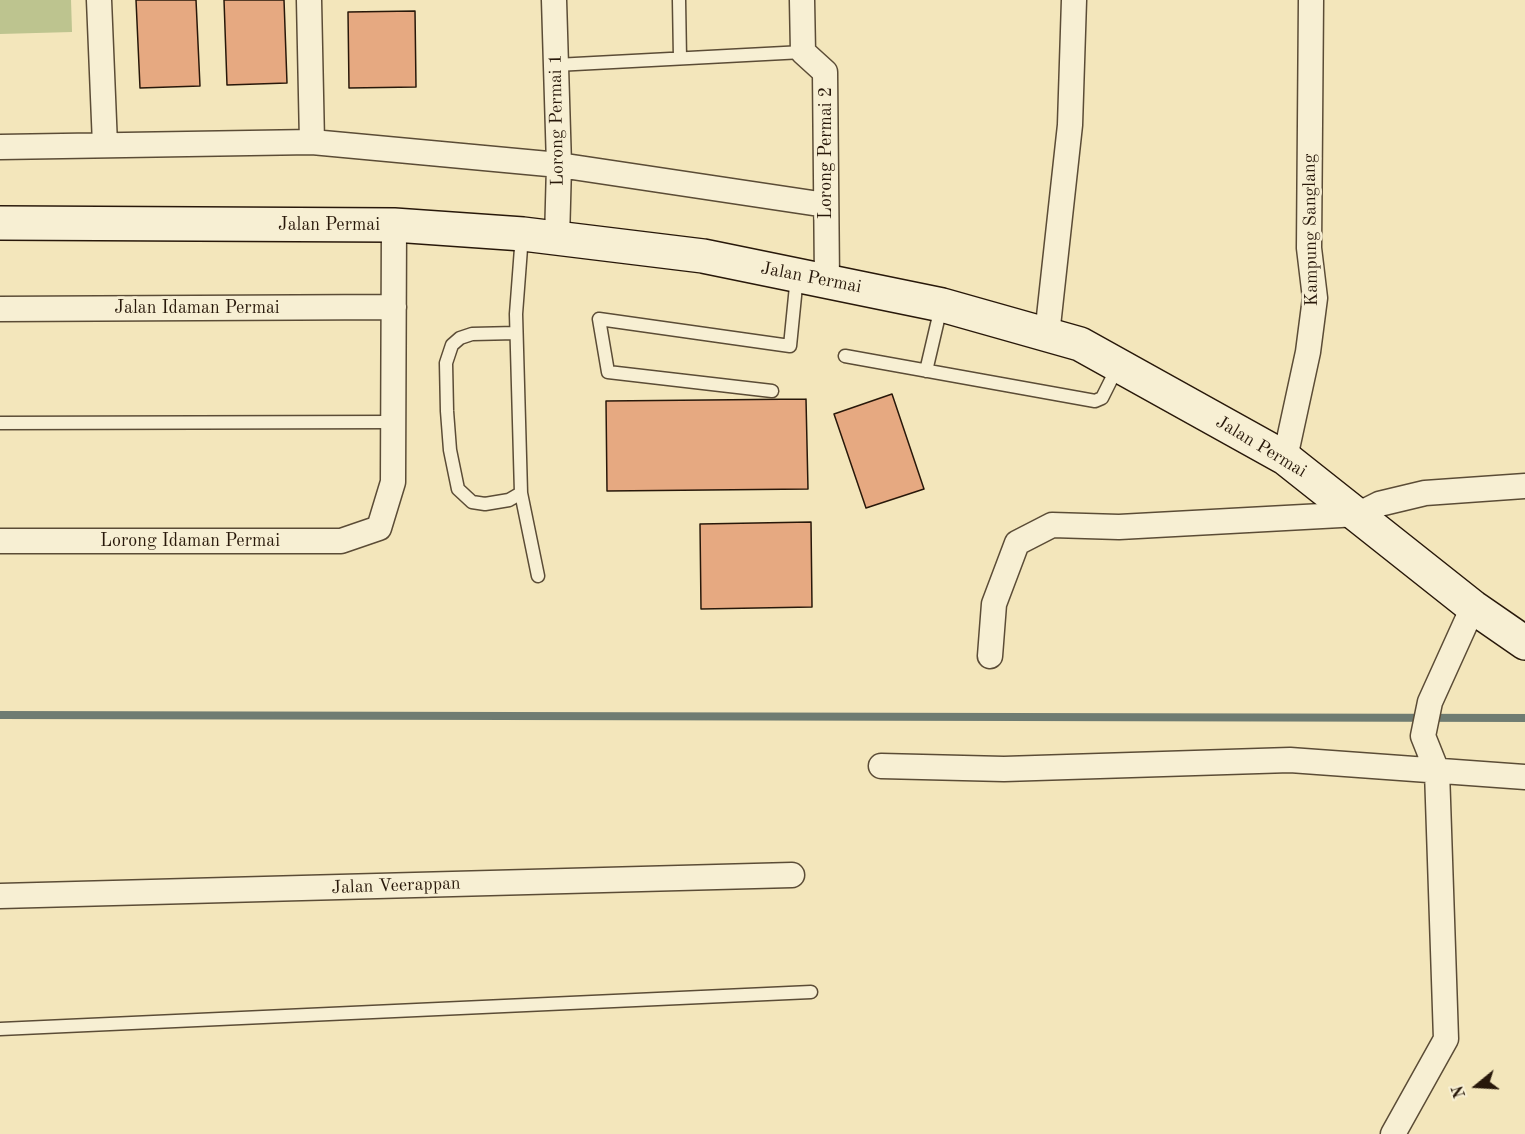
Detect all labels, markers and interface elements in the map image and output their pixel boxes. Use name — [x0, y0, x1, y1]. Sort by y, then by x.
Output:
street label: Lorong Permai 1 — [545, 54, 569, 186]
street label: Lorong Permai 2 — [815, 87, 837, 219]
street label: Kampung Sanglang — [1299, 153, 1323, 307]
street label: Jalan Permai — [278, 214, 380, 236]
street label: Jalan Permai — [759, 258, 863, 298]
street label: Jalan Idaman Permai — [114, 297, 280, 319]
street label: Jalan Permai — [1212, 411, 1310, 483]
street label: Lorong Idaman Permai — [100, 530, 280, 552]
street label: Jalan Veerappan — [331, 873, 461, 899]
north arrow — [1447, 1056, 1507, 1116]
text: N — [1450, 1083, 1469, 1100]

